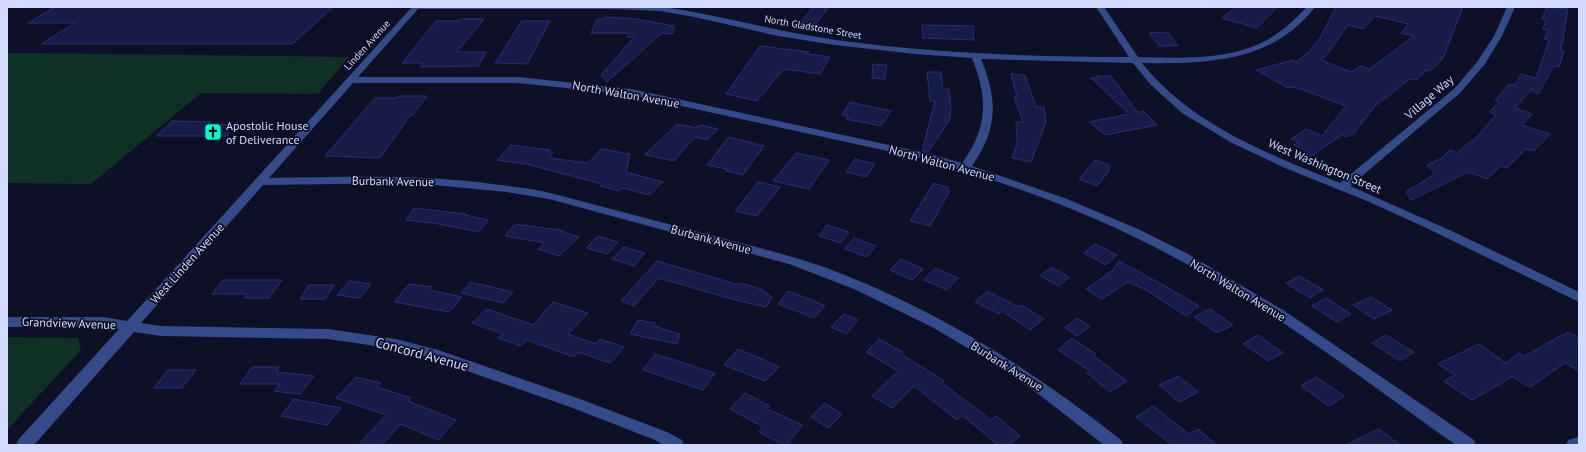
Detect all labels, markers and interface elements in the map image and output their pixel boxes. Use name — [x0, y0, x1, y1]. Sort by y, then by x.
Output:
street label: North Gladstone Street — [763, 12, 863, 42]
street label: Linden Avenue — [341, 17, 393, 73]
street label: Village Way — [1401, 72, 1457, 123]
street label: North Walton Avenue — [571, 77, 681, 111]
place label: Apostolic House of Deliverance — [226, 118, 309, 147]
church icon: Apostolic House of Deliverance — [203, 122, 223, 142]
street label: West Washington Street — [1266, 135, 1384, 197]
street label: North Walton Avenue — [888, 142, 996, 184]
street label: Burbank Avenue — [352, 173, 434, 189]
street label: West Linden Avenue — [147, 220, 227, 306]
street label: Burbank Avenue — [669, 221, 753, 257]
street label: North Walton Avenue — [1188, 256, 1288, 324]
street label: Grandview Avenue — [22, 314, 116, 332]
street label: Concord Avenue — [374, 333, 470, 375]
street label: Burbank Avenue — [968, 338, 1046, 394]

